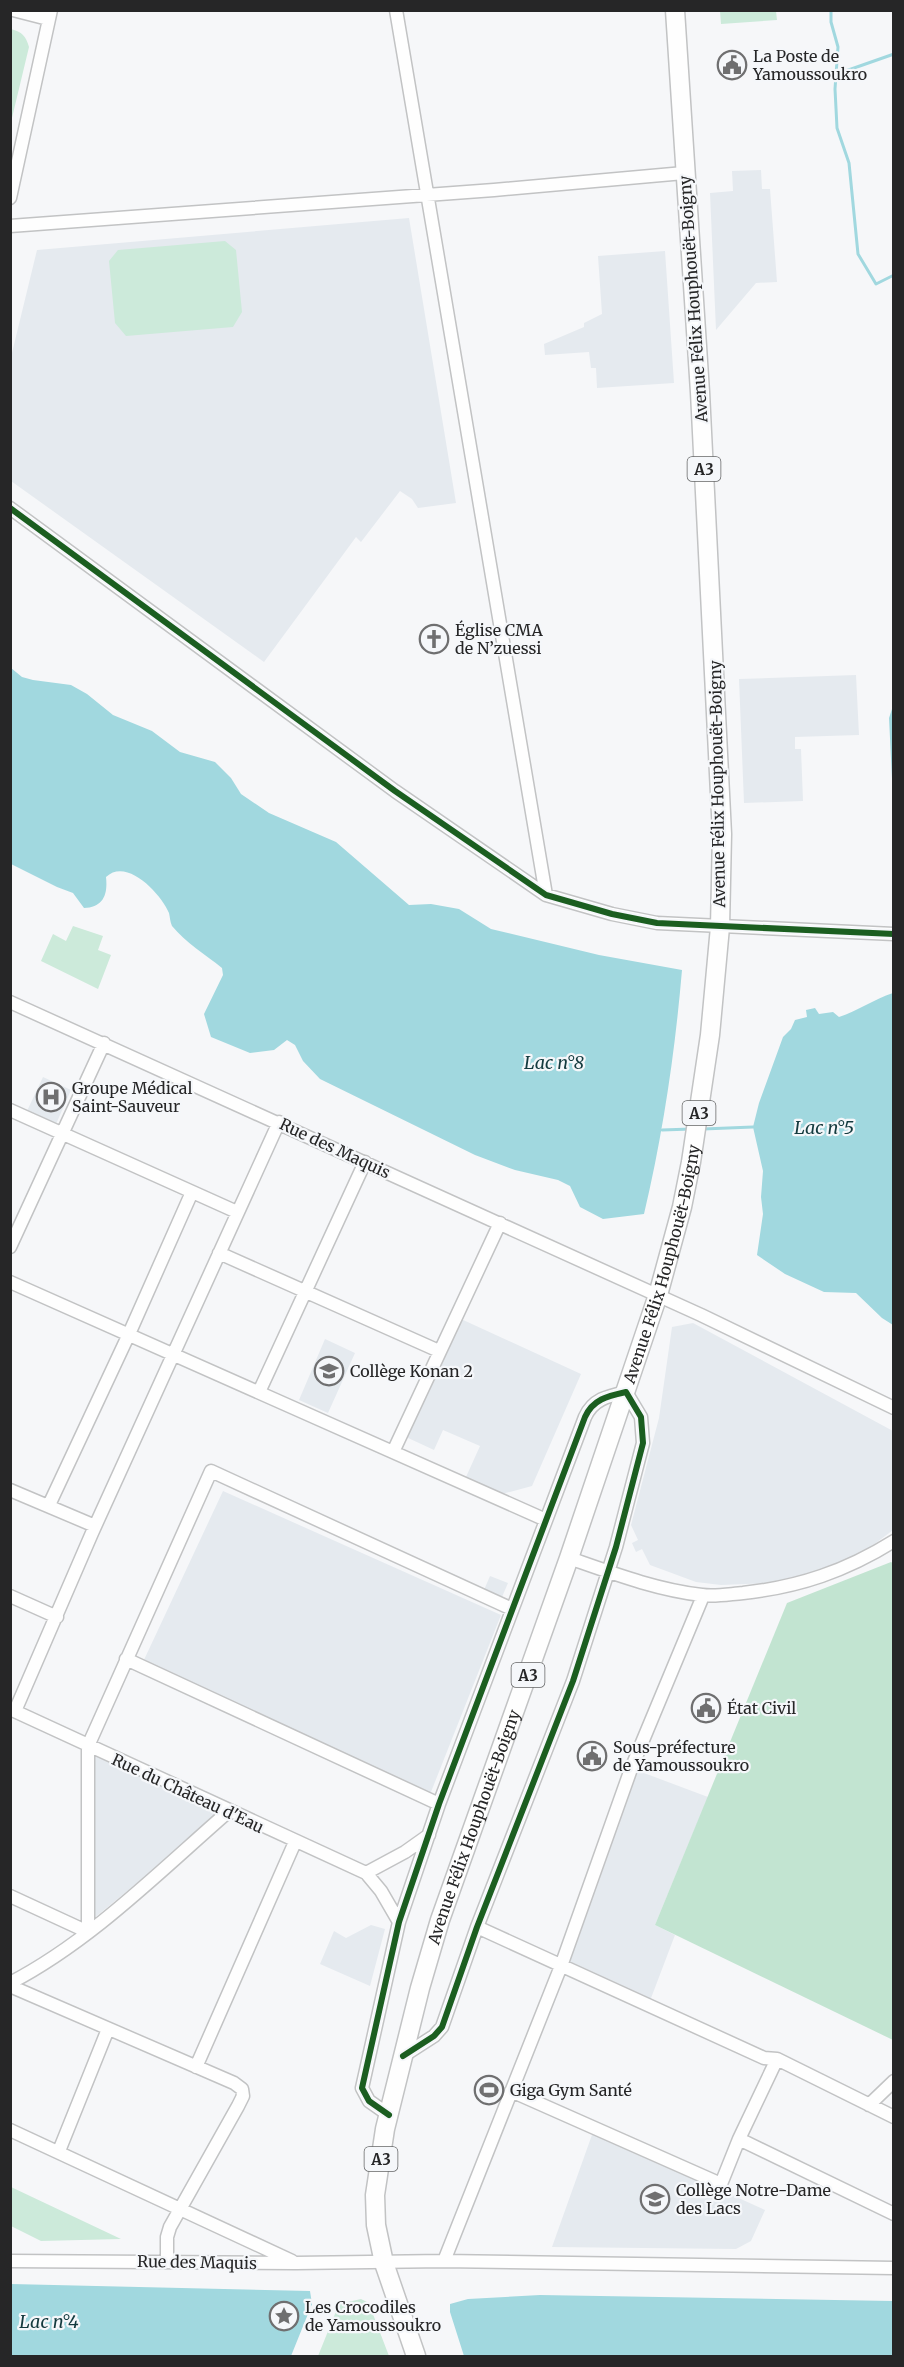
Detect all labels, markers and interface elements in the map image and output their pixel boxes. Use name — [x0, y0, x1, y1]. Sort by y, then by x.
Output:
place label: La Poste de Yamoussoukro — [752, 46, 867, 84]
public building icon: La Poste de Yamoussoukro — [716, 49, 748, 81]
street label: Avenue Félix Houphouët-Boigny — [674, 174, 712, 424]
road number: A3 — [688, 457, 720, 481]
place label: Église CMA de N’zuessi — [455, 620, 544, 658]
church icon: Église CMA de N’zuessi — [418, 623, 450, 655]
street label: Avenue Félix Houphouët-Boigny — [705, 660, 729, 909]
water label: Lac n°8 — [524, 1051, 584, 1074]
place label: Groupe Médical Saint-Sauveur — [72, 1078, 193, 1116]
hospital icon: Groupe Médical Saint-Sauveur — [35, 1081, 67, 1113]
road number: A3 — [682, 1101, 716, 1125]
street label: Rue des Maquis — [276, 1114, 394, 1182]
water label: Lac n°5 — [794, 1116, 854, 1139]
street label: Avenue Félix Houphouët-Boigny — [618, 1142, 704, 1387]
school or university icon: Collège Konan 2 — [313, 1355, 345, 1387]
place label: Collège Konan 2 — [350, 1361, 473, 1381]
road number: A3 — [512, 1663, 544, 1687]
public building icon: État Civil — [690, 1692, 722, 1724]
place label: État Civil — [727, 1698, 796, 1718]
street label: Avenue Félix Houphouët-Boigny — [423, 1706, 524, 1948]
place label: Sous-préfecture de Yamoussoukro — [613, 1737, 749, 1775]
public building icon: Sous-préfecture de Yamoussoukro — [576, 1740, 608, 1772]
street label: Rue du Château d'Eau — [109, 1749, 267, 1837]
sports icon: Giga Gym Santé — [473, 2074, 505, 2106]
place label: Giga Gym Santé — [510, 2080, 632, 2100]
road number: A3 — [364, 2147, 398, 2171]
place label: Collège Notre-Dame des Lacs — [676, 2180, 831, 2218]
school or university icon: Collège Notre-Dame des Lacs — [639, 2183, 671, 2215]
street label: Rue des Maquis — [137, 2251, 257, 2273]
place label: Les Crocodiles de Yamoussoukro — [305, 2297, 441, 2335]
place icon: Les Crocodiles de Yamoussoukro — [268, 2300, 300, 2332]
water label: Lac n°4 — [19, 2310, 79, 2333]

